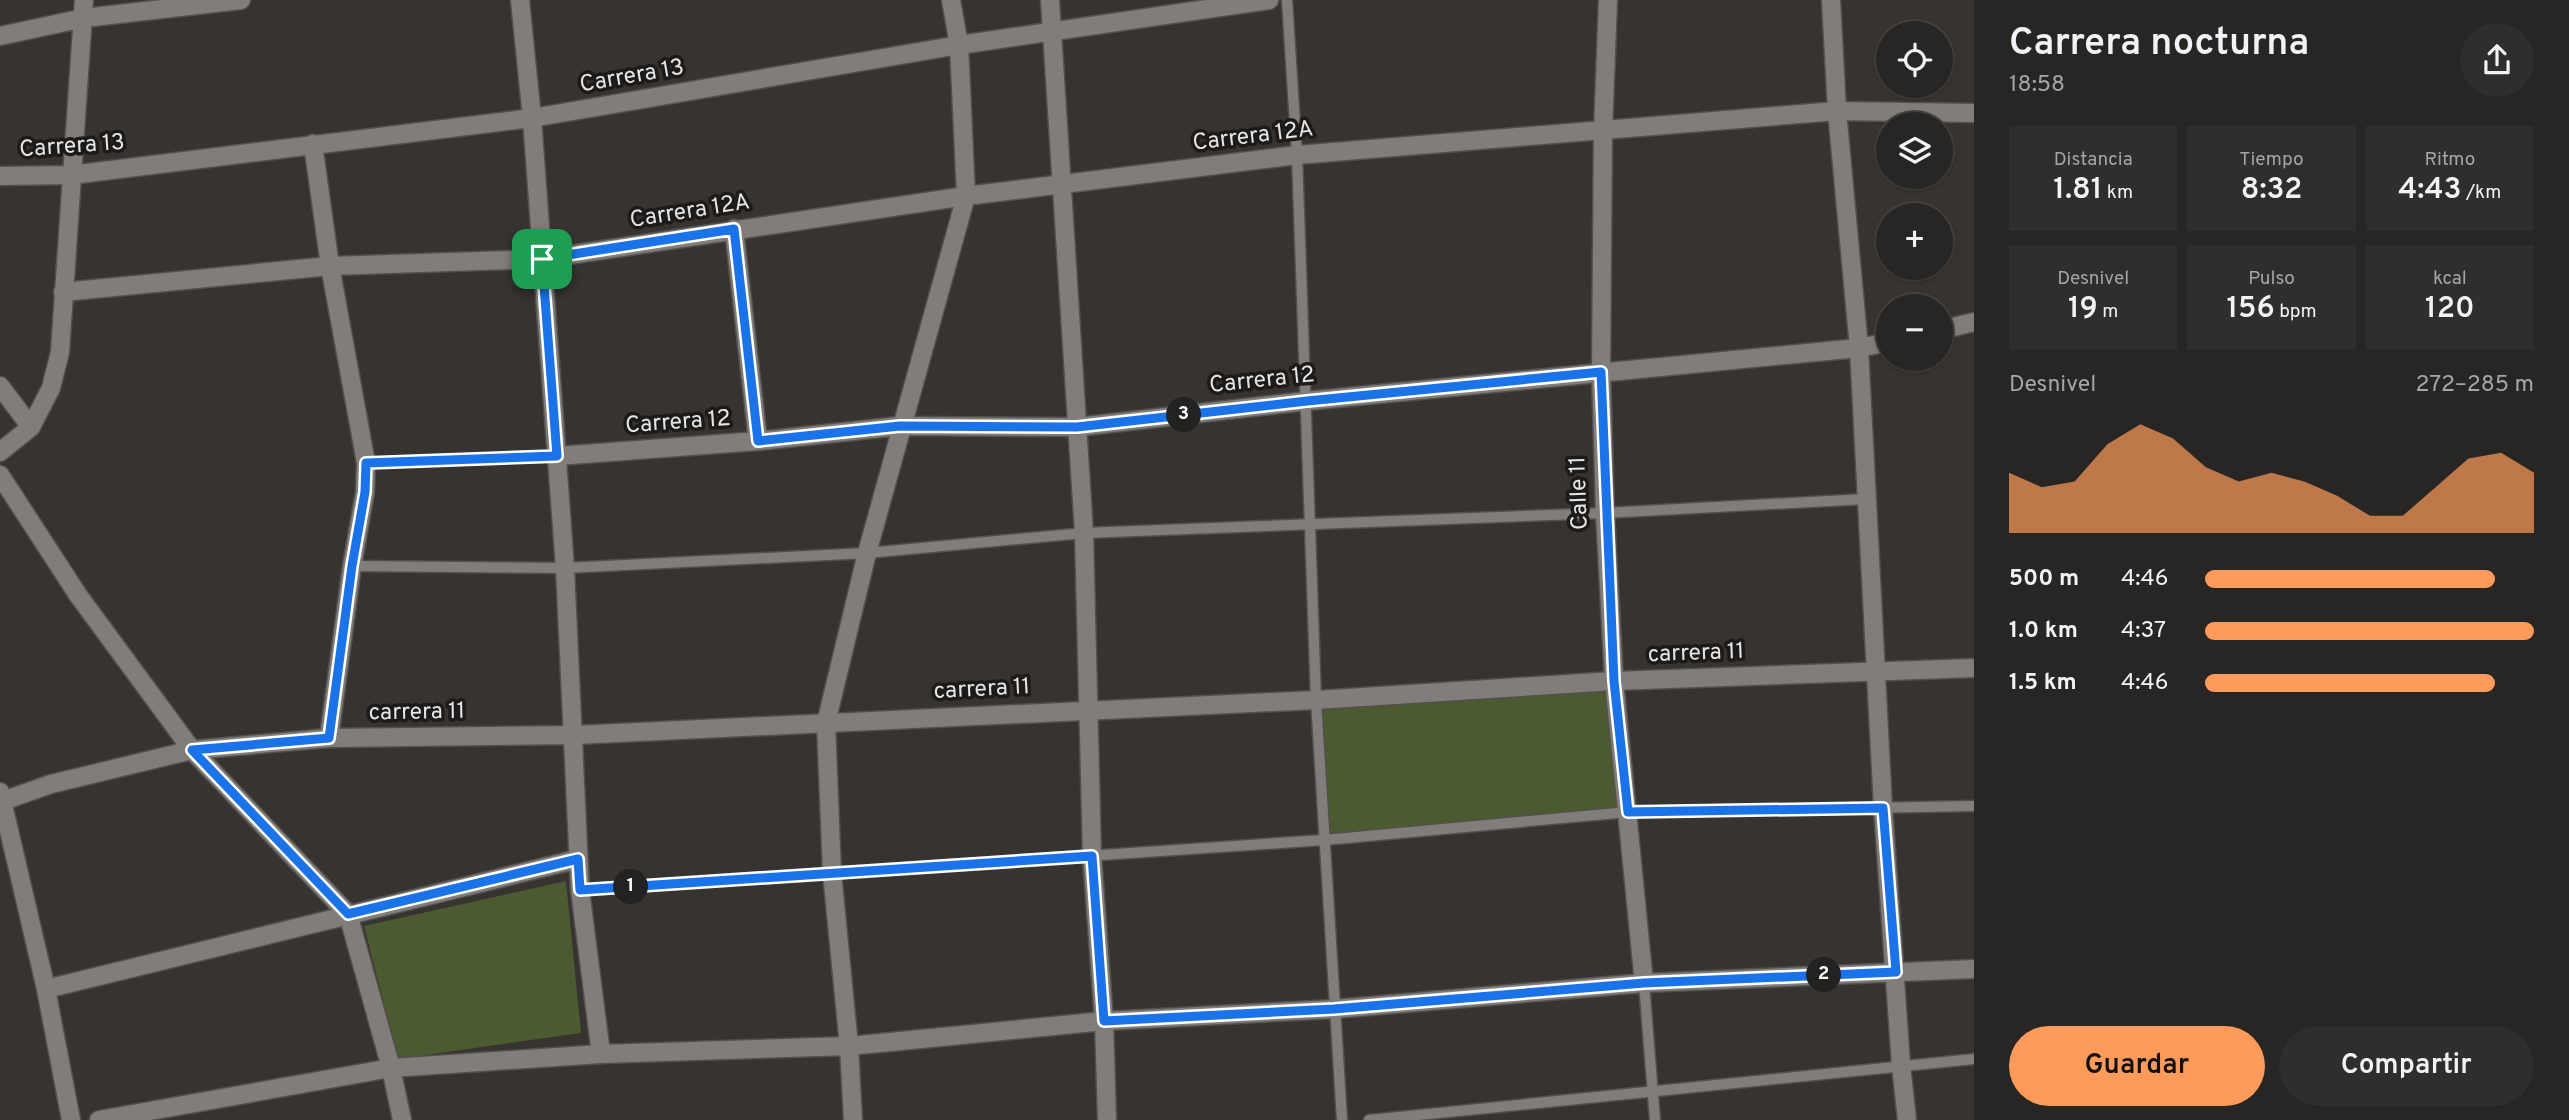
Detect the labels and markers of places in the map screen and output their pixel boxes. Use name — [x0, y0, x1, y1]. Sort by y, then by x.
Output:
pin — [512, 229, 572, 289]
pin: 3 — [1166, 398, 1202, 432]
pin: 1 — [614, 870, 648, 904]
pin: 2 — [1806, 958, 1842, 992]

